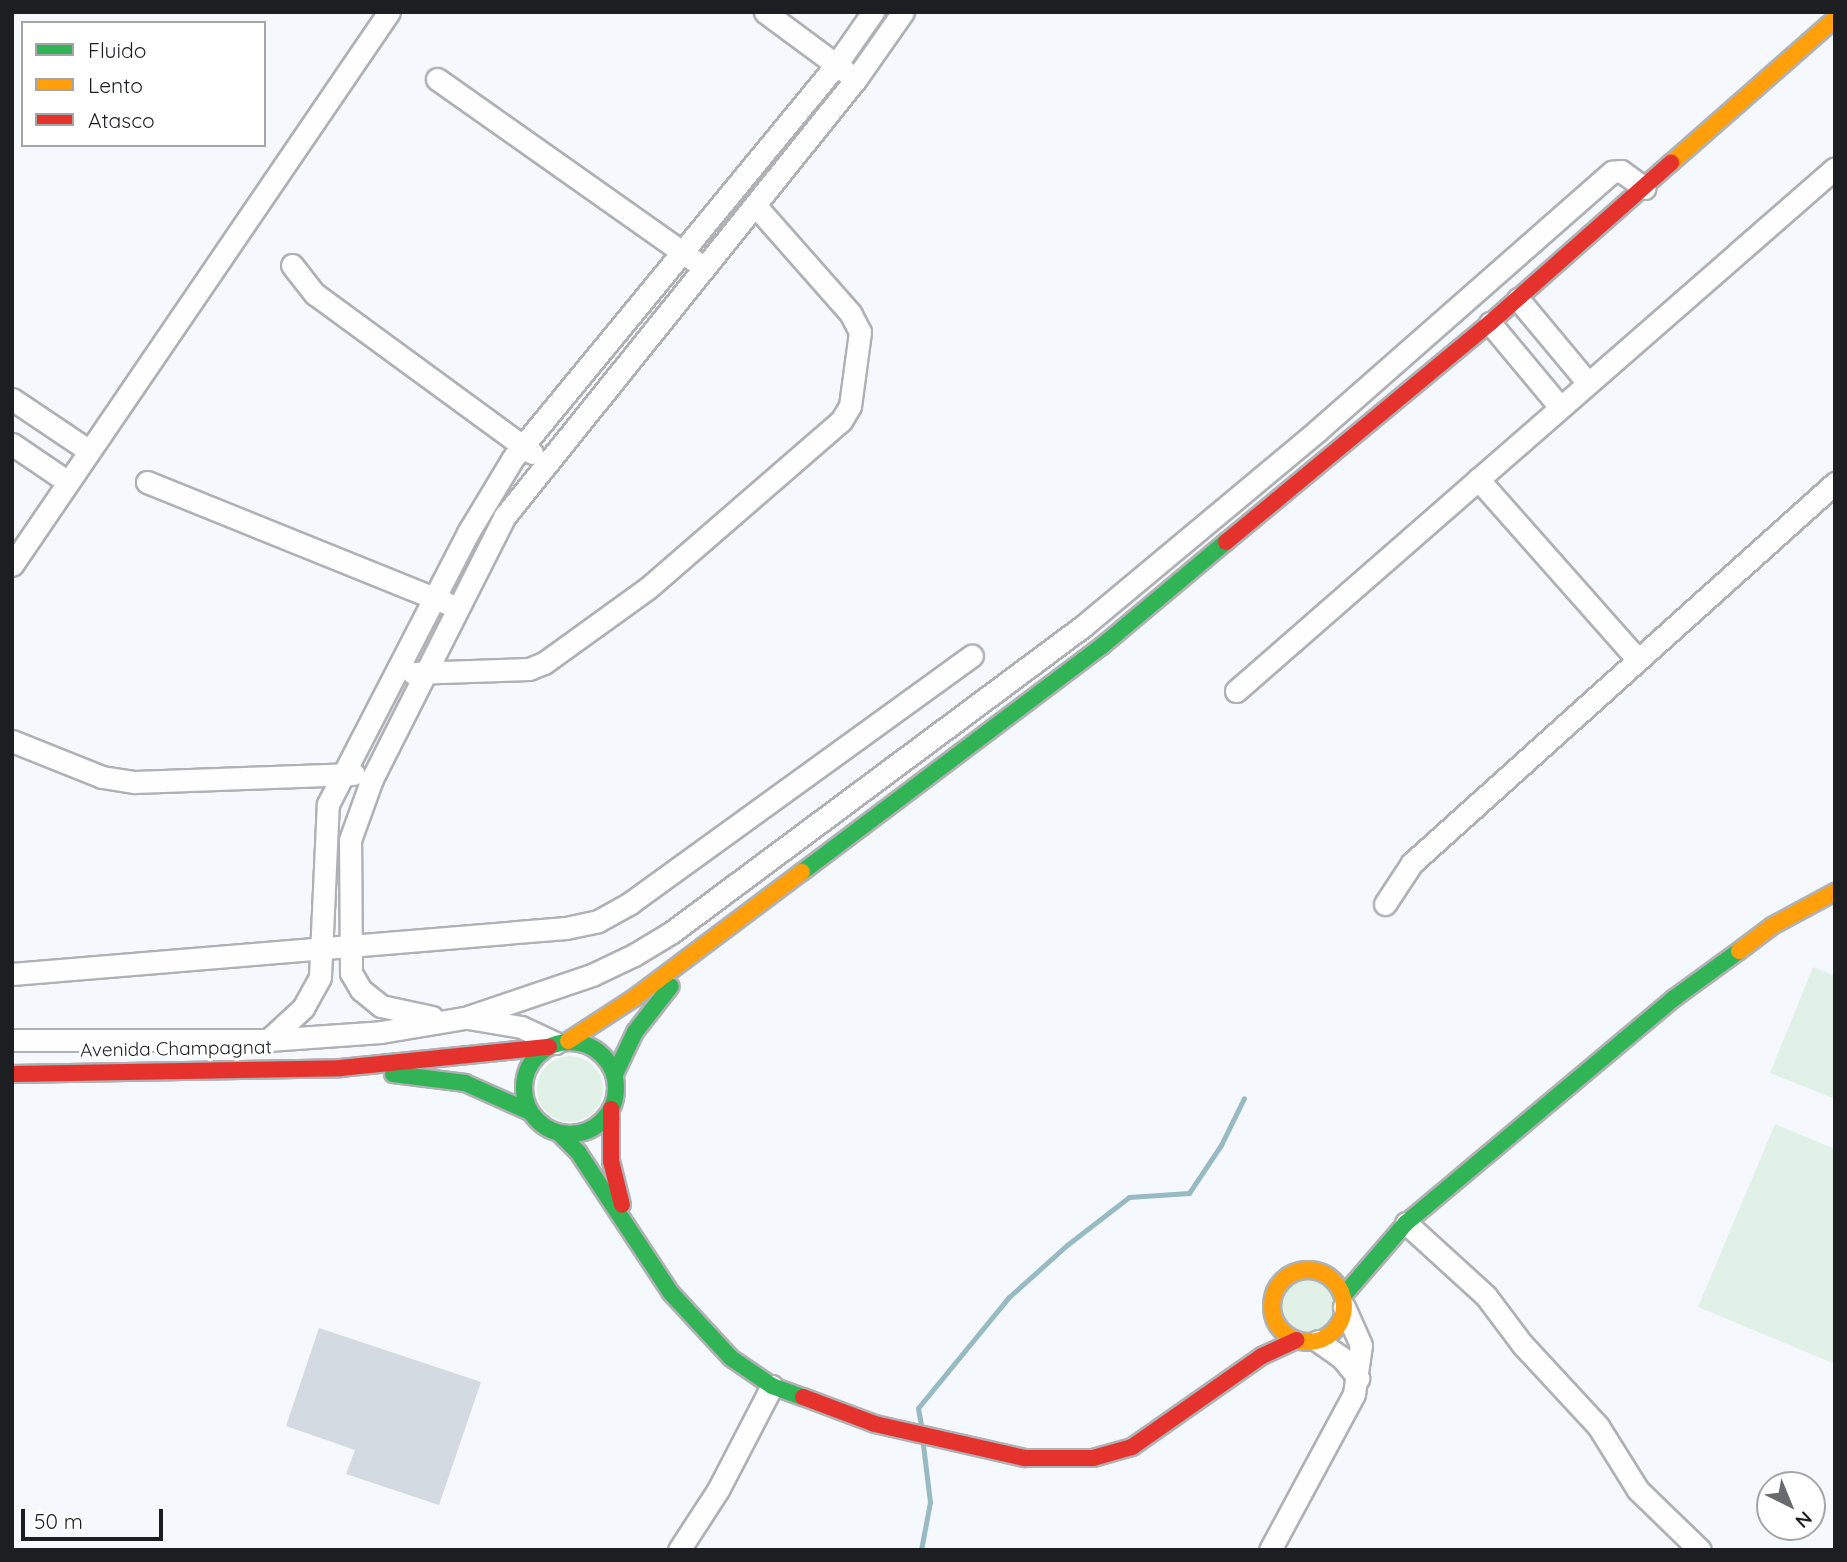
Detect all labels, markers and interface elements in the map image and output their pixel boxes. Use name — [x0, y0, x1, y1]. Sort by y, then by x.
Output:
legend — [21, 21, 266, 147]
text: Fluido — [88, 37, 146, 63]
text: Lento — [88, 72, 143, 98]
text: Atasco — [88, 107, 155, 133]
street label: Avenida Champagnat — [80, 1036, 272, 1062]
north arrow — [1756, 1471, 1826, 1541]
scale bar — [24, 1496, 166, 1540]
text: N — [1791, 1506, 1817, 1533]
text: 50 m — [34, 1508, 83, 1534]

